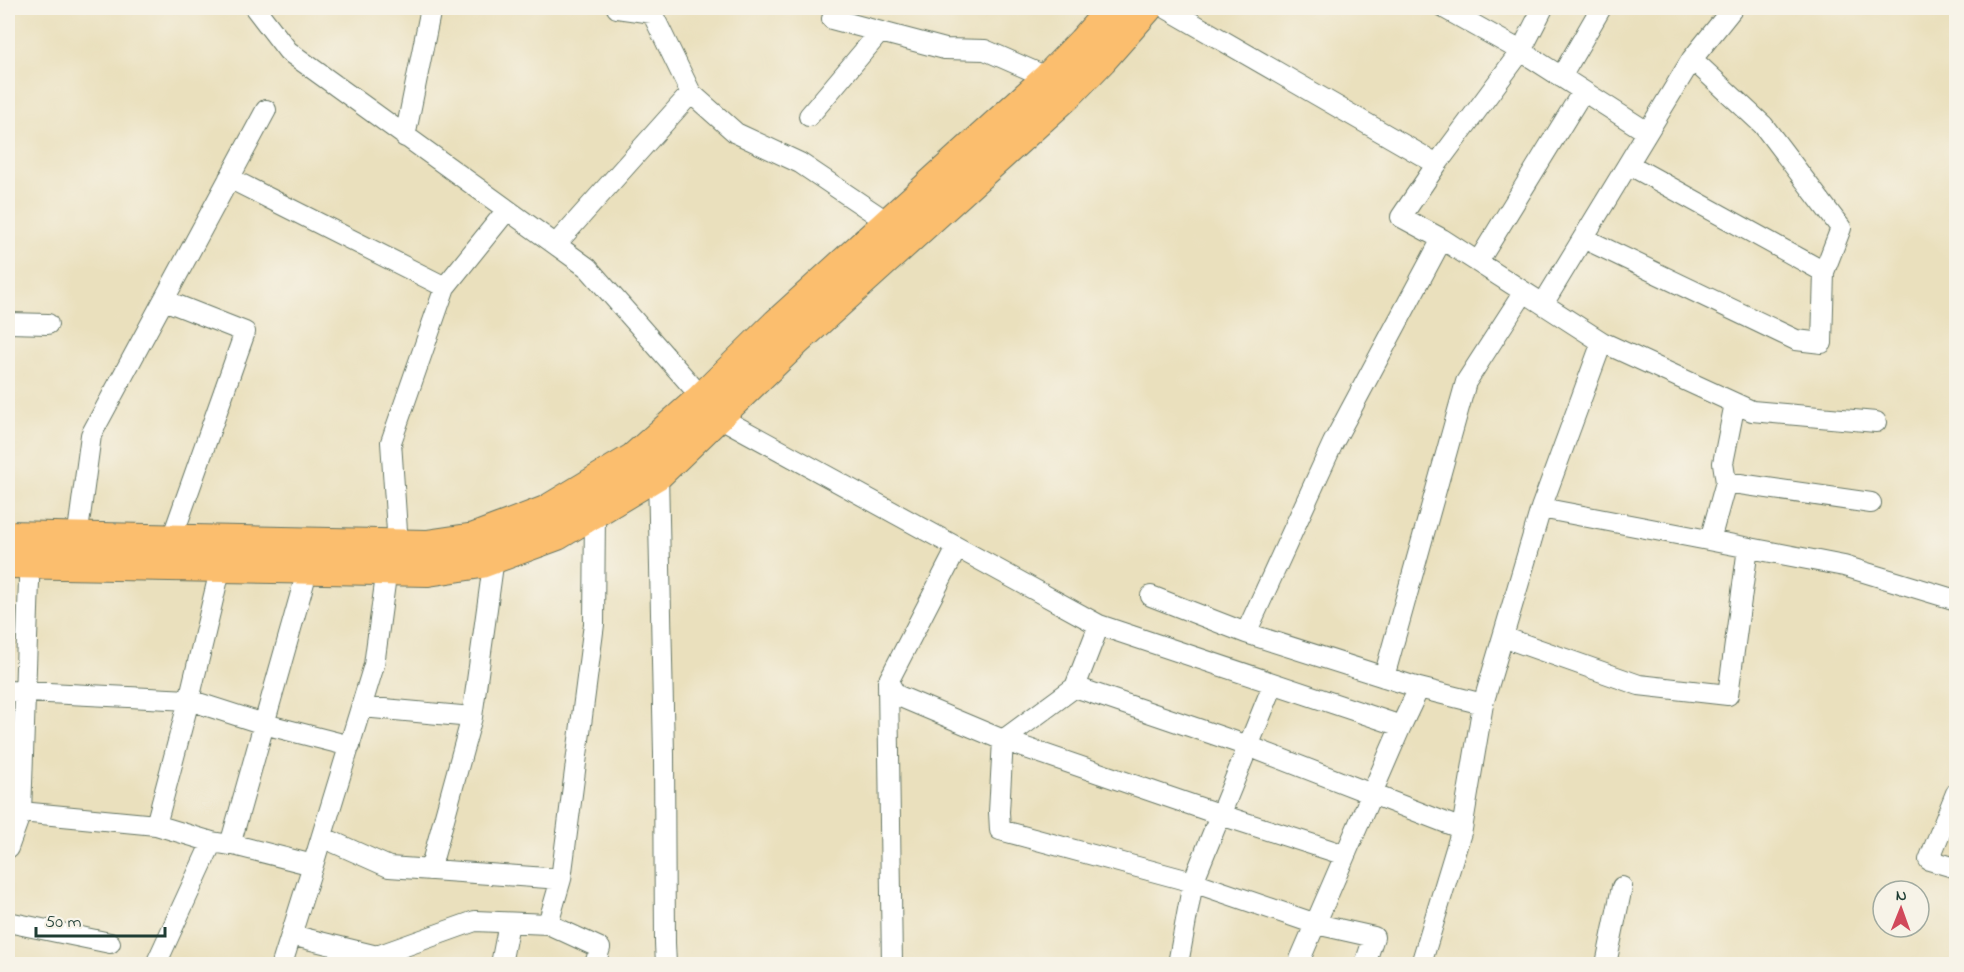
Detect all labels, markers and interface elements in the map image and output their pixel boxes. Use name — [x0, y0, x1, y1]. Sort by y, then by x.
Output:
north arrow — [1871, 879, 1931, 939]
text: N — [1896, 884, 1907, 908]
scale bar — [36, 900, 165, 938]
text: 50 m — [45, 910, 82, 936]

